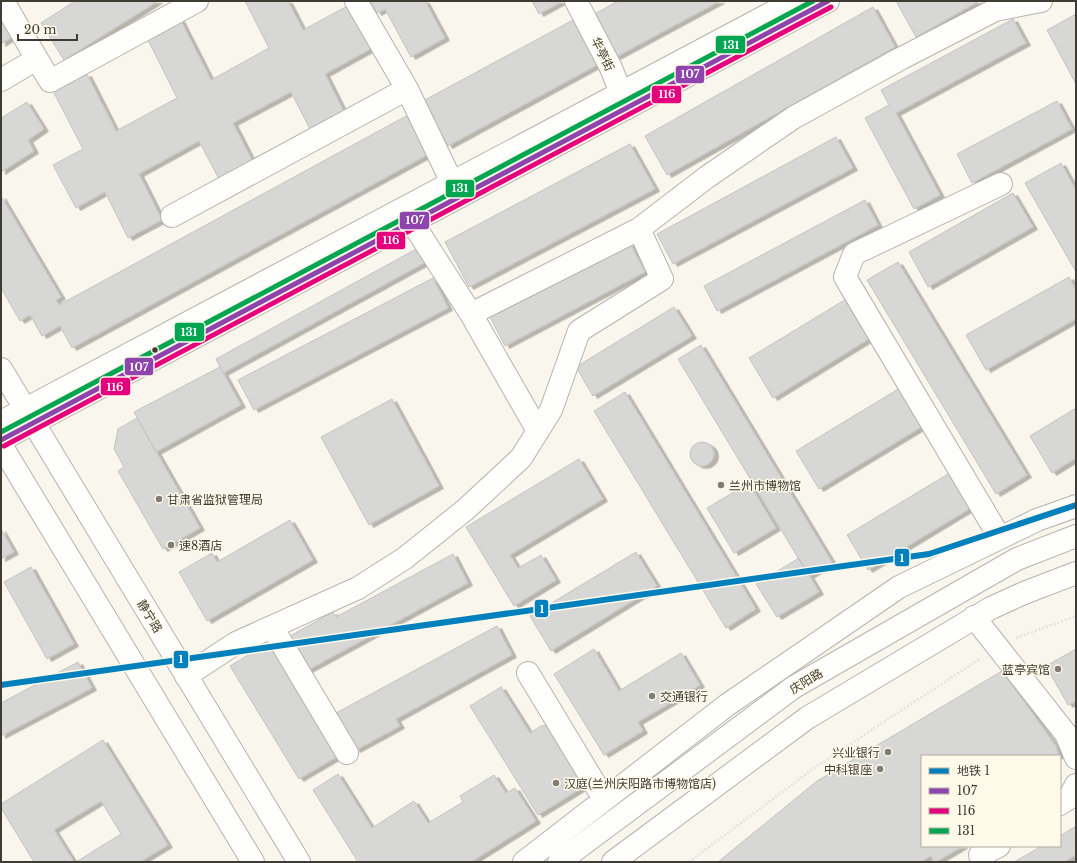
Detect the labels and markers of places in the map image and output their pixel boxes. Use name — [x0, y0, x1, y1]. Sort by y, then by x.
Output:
unlabelled marker — [150, 345, 160, 355]
place label: 兰州市博物馆 — [729, 478, 801, 493]
marker: 兰州市博物馆 — [716, 480, 726, 490]
place label: 甘肃省监狱管理局 — [167, 492, 263, 507]
marker: 甘肃省监狱管理局 — [154, 494, 164, 504]
place label: 速8酒店 — [179, 538, 222, 553]
marker: 速8酒店 — [166, 540, 176, 550]
place label: 蓝亭宾馆 — [1002, 662, 1050, 677]
marker: 蓝亭宾馆 — [1053, 664, 1063, 674]
place label: 交通银行 — [660, 689, 708, 704]
marker: 交通银行 — [647, 691, 657, 701]
place label: 兴业银行 — [832, 745, 880, 760]
marker: 兴业银行 — [883, 747, 893, 757]
place label: 中科银座 — [824, 762, 872, 777]
marker: 中科银座 — [875, 764, 885, 774]
place label: 汉庭(兰州庆阳路市博物馆店) — [564, 776, 716, 791]
marker: 汉庭(兰州庆阳路市博物馆店) — [551, 778, 561, 788]

